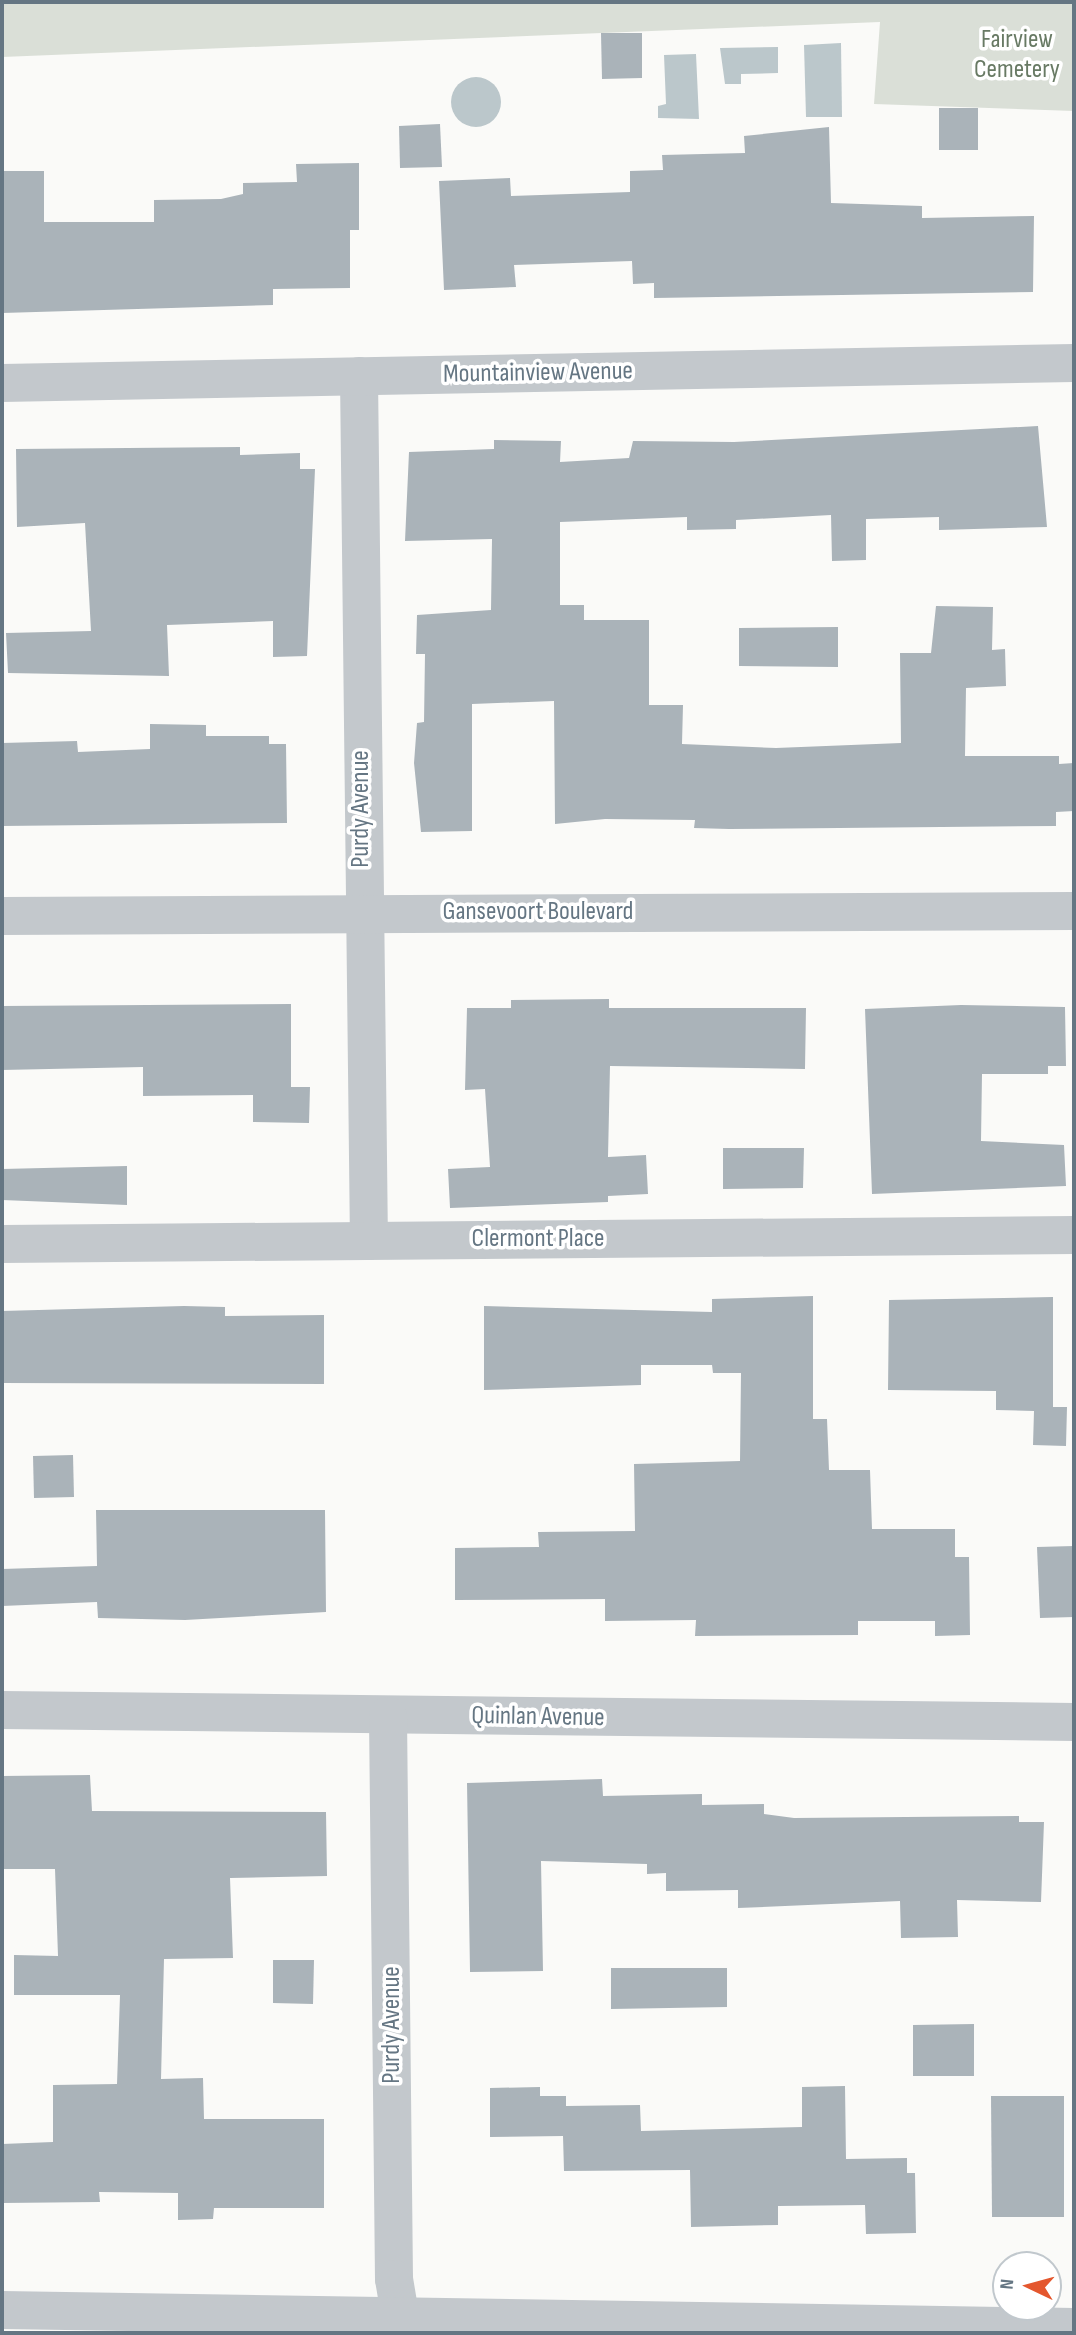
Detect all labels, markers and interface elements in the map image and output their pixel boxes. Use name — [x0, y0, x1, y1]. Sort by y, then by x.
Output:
park label: Fairview Cemetery — [974, 24, 1060, 86]
street label: Mountainview Avenue — [443, 356, 633, 390]
street label: Purdy Avenue — [345, 750, 377, 868]
street label: Gansevoort Boulevard — [443, 896, 633, 928]
street label: Clermont Place — [472, 1223, 604, 1255]
street label: Quinlan Avenue — [471, 1700, 605, 1734]
street label: Purdy Avenue — [376, 1966, 408, 2084]
north arrow — [992, 2251, 1062, 2321]
text: N — [996, 2278, 1019, 2290]

